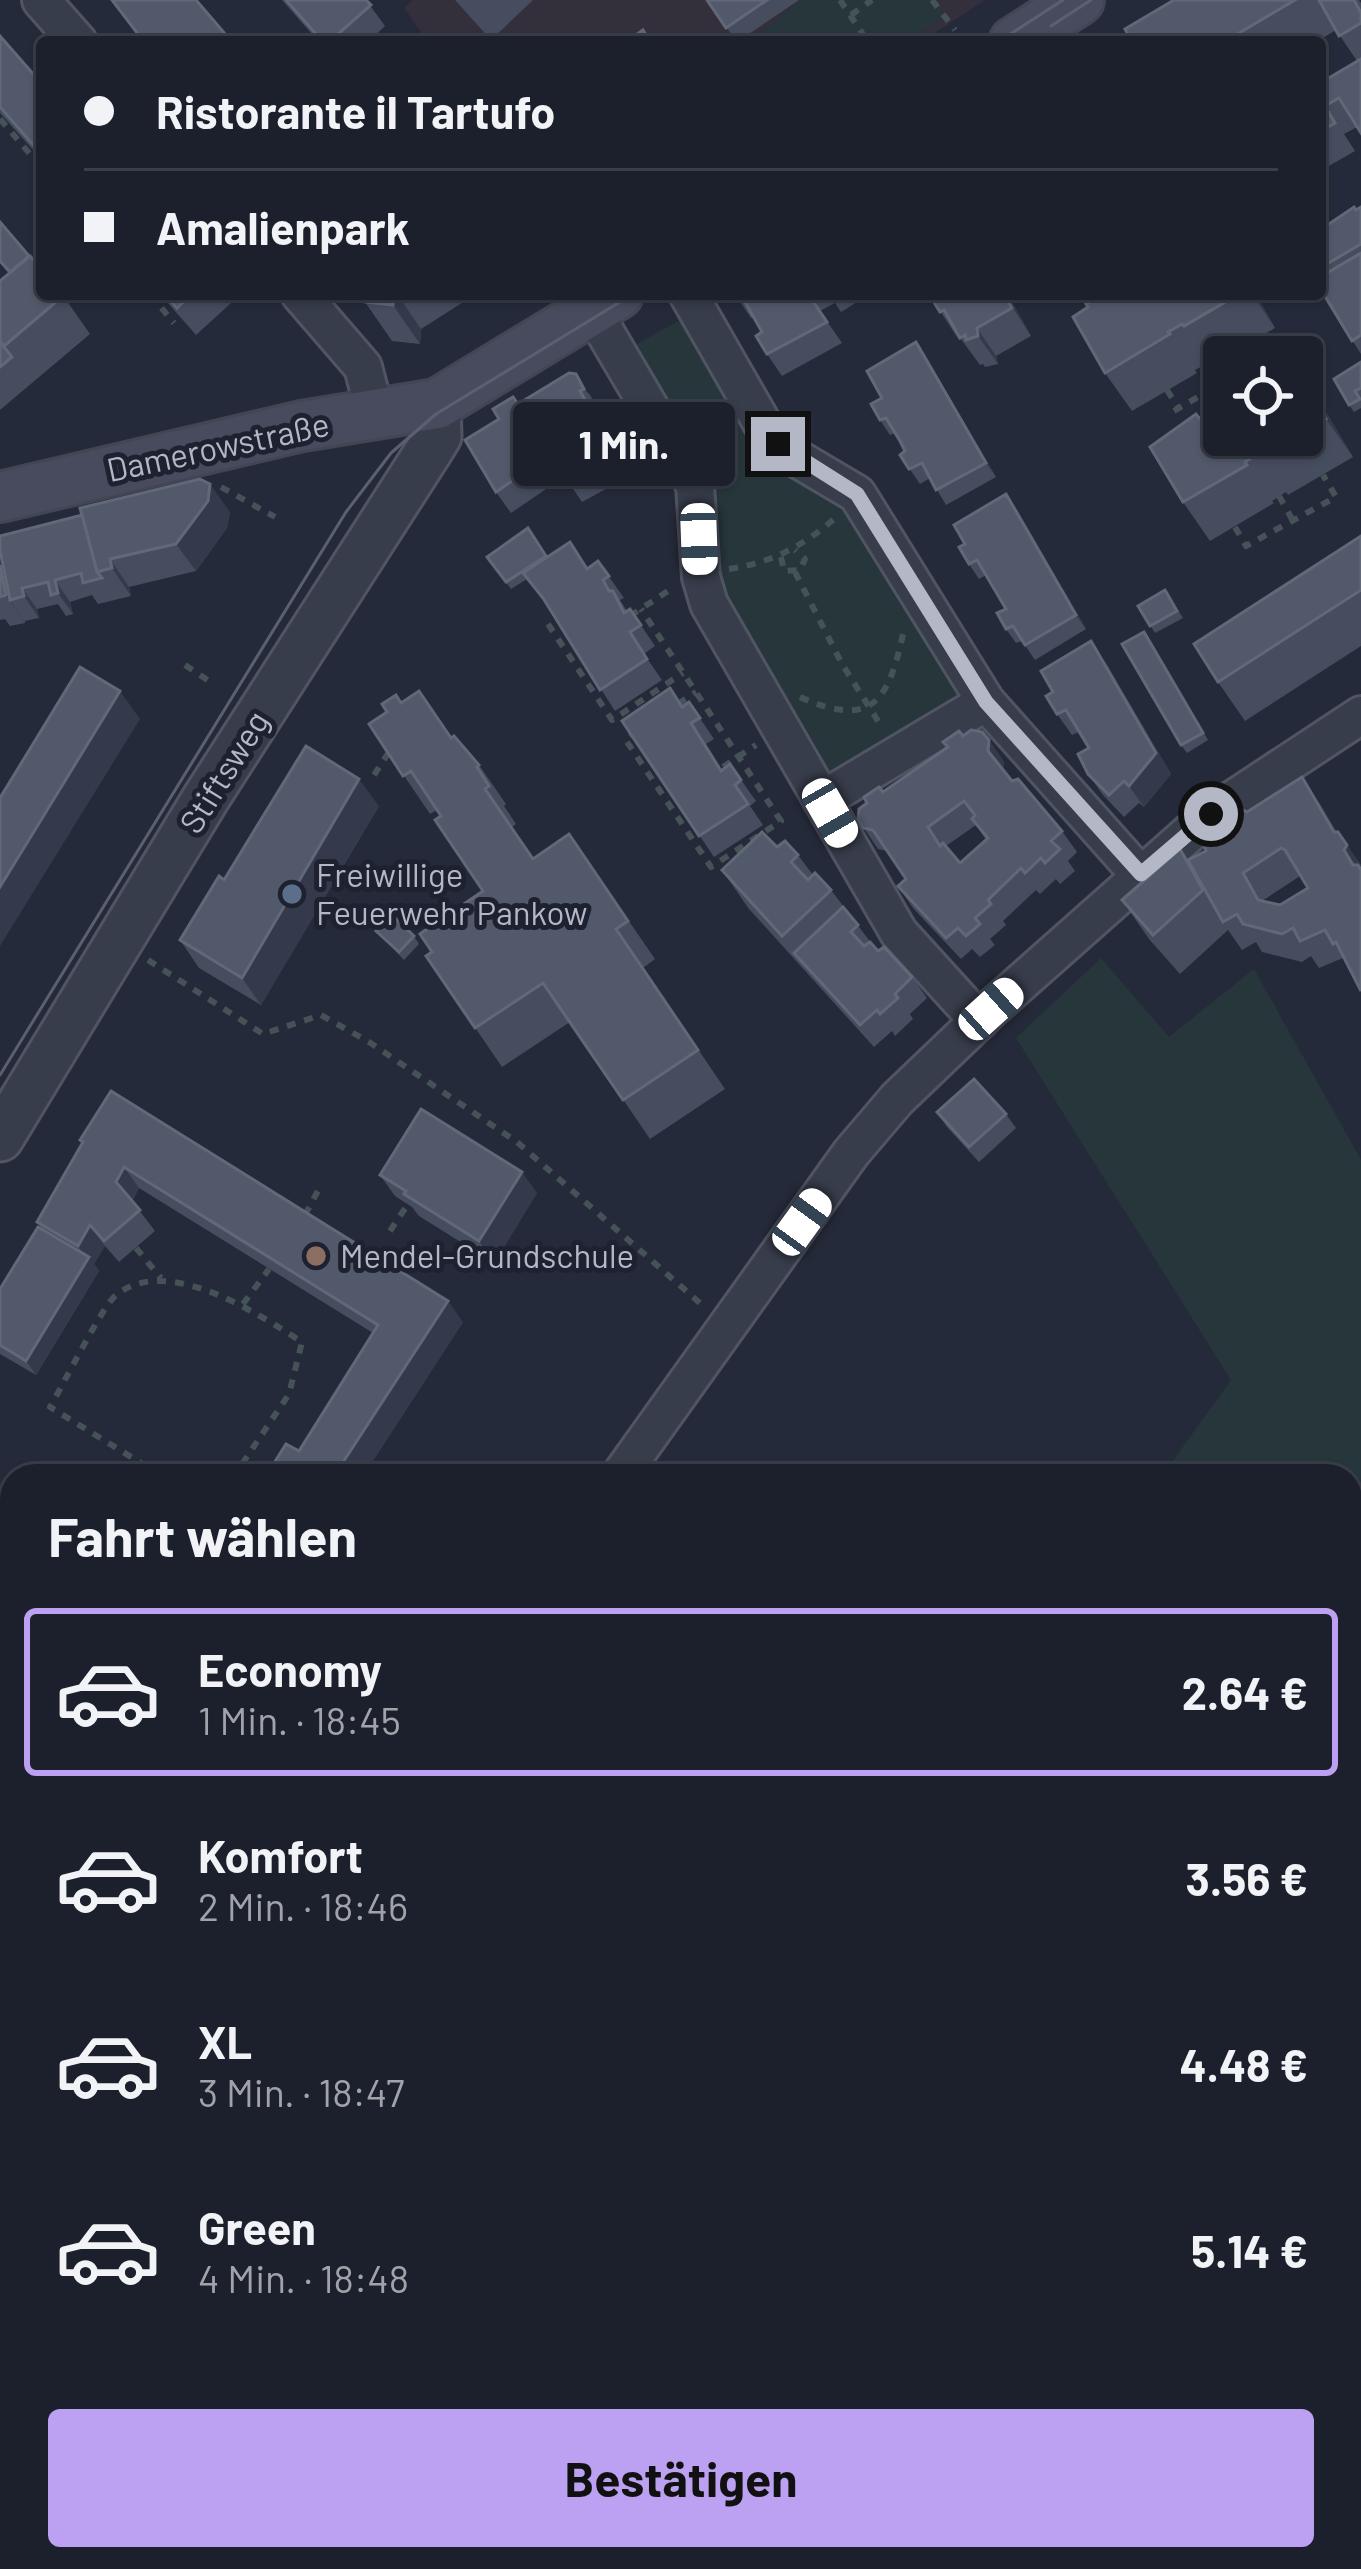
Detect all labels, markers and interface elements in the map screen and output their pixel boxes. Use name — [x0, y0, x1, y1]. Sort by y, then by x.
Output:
text: Ristorante il Tartufo — [156, 84, 555, 138]
text: Amalienpark — [156, 200, 410, 254]
map controls — [1203, 336, 1323, 456]
button: locate — [1203, 336, 1323, 456]
callout: 1 Min. — [514, 402, 736, 486]
street label: Damerowstraße — [103, 403, 333, 489]
route end — [751, 417, 805, 471]
text: 1 Min. — [579, 420, 670, 467]
car — [680, 502, 718, 576]
street label: Stiftsweg — [170, 703, 276, 840]
car — [796, 773, 864, 853]
route start — [1184, 787, 1238, 841]
place label: Freiwillige Feuerwehr Pankow — [316, 854, 588, 932]
marker: Freiwillige Feuerwehr Pankow — [279, 881, 305, 907]
car — [952, 972, 1030, 1046]
car — [766, 1182, 838, 1262]
place label: Mendel-Grundschule — [340, 1235, 634, 1275]
marker: Mendel-Grundschule — [303, 1243, 329, 1269]
text: Fahrt wählen — [48, 1503, 357, 1568]
icon: car — [54, 1638, 162, 1746]
text: Economy — [198, 1642, 382, 1696]
text: 2.64 € — [1182, 1665, 1308, 1719]
text: 1 Min. · 18:45 — [198, 1696, 401, 1743]
icon: car — [54, 1824, 162, 1932]
text: Komfort — [198, 1828, 363, 1882]
text: 3.56 € — [1186, 1851, 1308, 1905]
text: 2 Min. · 18:46 — [198, 1882, 408, 1929]
icon: car — [54, 2010, 162, 2118]
text: XL — [198, 2014, 252, 2068]
text: 4.48 € — [1180, 2037, 1308, 2091]
text: 3 Min. · 18:47 — [198, 2068, 405, 2115]
icon: car — [54, 2196, 162, 2304]
text: Green — [198, 2200, 316, 2254]
text: 5.14 € — [1191, 2223, 1308, 2277]
text: 4 Min. · 18:48 — [198, 2254, 409, 2301]
button: Bestätigen — [48, 2409, 1314, 2547]

